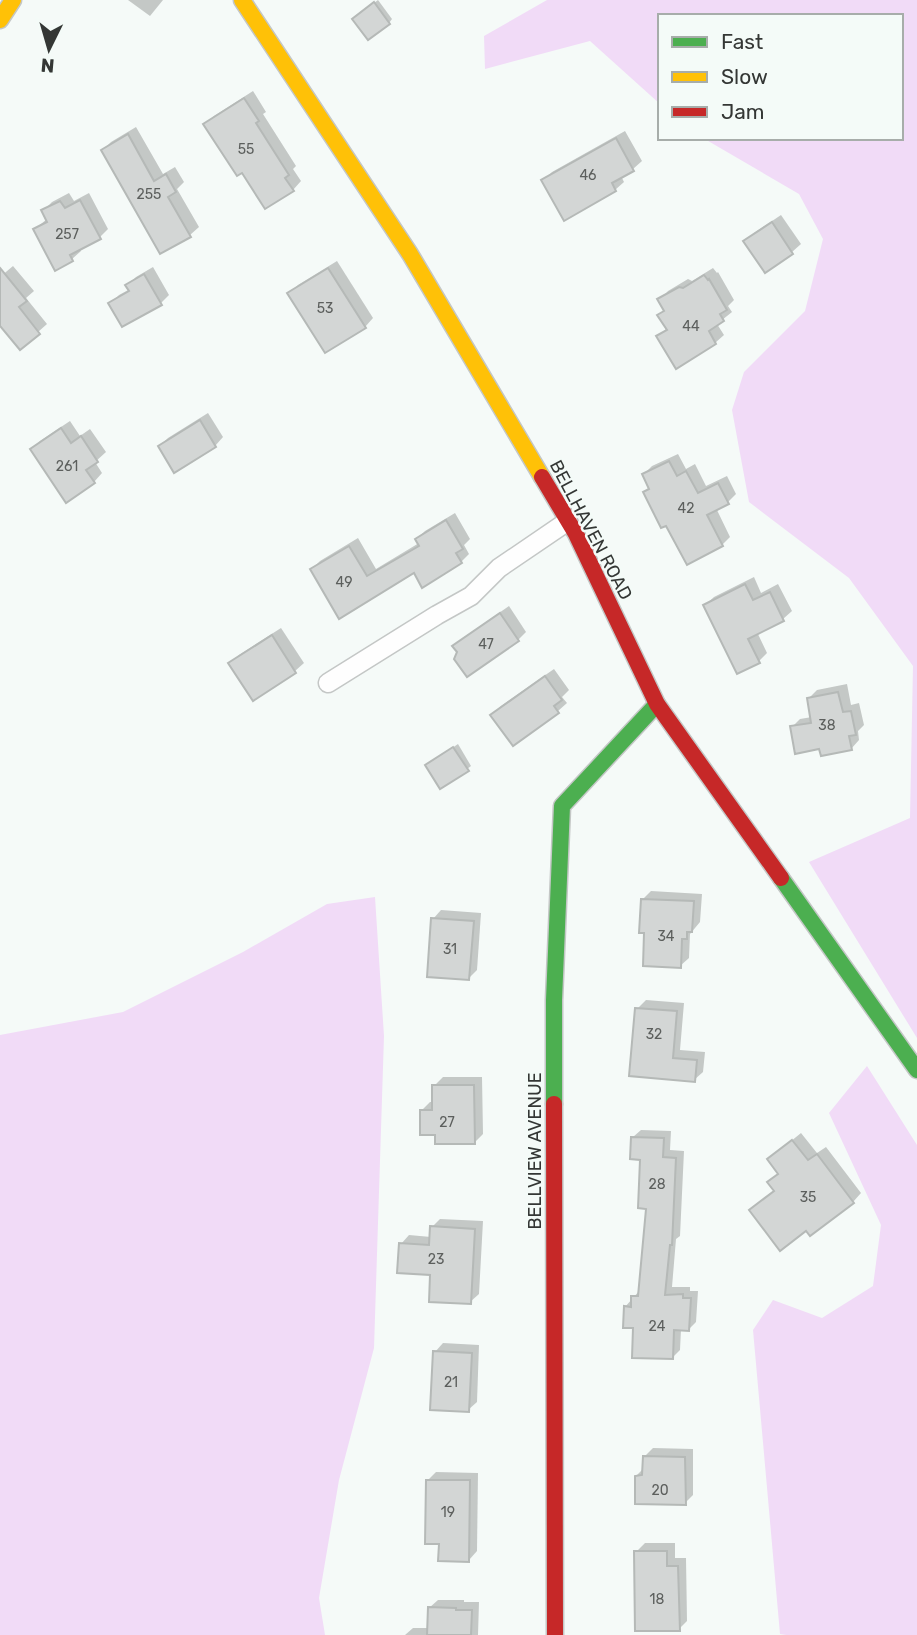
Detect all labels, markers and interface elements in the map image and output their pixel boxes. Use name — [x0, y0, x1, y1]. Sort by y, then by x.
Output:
north arrow — [14, 14, 84, 84]
legend — [658, 14, 903, 140]
text: Fast — [721, 29, 763, 54]
text: N — [40, 53, 55, 77]
text: Slow — [721, 64, 768, 89]
text: Jam — [721, 99, 765, 124]
house number: 55 — [238, 141, 254, 158]
house number: 46 — [579, 167, 597, 184]
house number: 255 — [137, 186, 161, 203]
house number: 257 — [55, 226, 79, 243]
house number: 53 — [317, 300, 333, 317]
house number: 44 — [682, 318, 700, 335]
street label: BELLHAVEN ROAD — [545, 456, 637, 604]
house number: 261 — [56, 458, 78, 475]
house number: 42 — [678, 500, 694, 517]
house number: 49 — [336, 574, 352, 591]
house number: 47 — [478, 636, 494, 653]
house number: 38 — [818, 717, 836, 734]
house number: 34 — [657, 928, 675, 945]
house number: 31 — [443, 941, 457, 958]
house number: 32 — [646, 1026, 662, 1043]
street label: BELLVIEW AVENUE — [524, 1072, 546, 1230]
house number: 27 — [439, 1114, 455, 1131]
house number: 28 — [648, 1176, 666, 1193]
house number: 35 — [800, 1189, 816, 1206]
house number: 23 — [428, 1251, 444, 1268]
house number: 24 — [649, 1318, 666, 1335]
house number: 21 — [444, 1374, 458, 1391]
house number: 20 — [651, 1482, 669, 1499]
house number: 19 — [441, 1504, 455, 1521]
house number: 18 — [650, 1591, 665, 1608]

